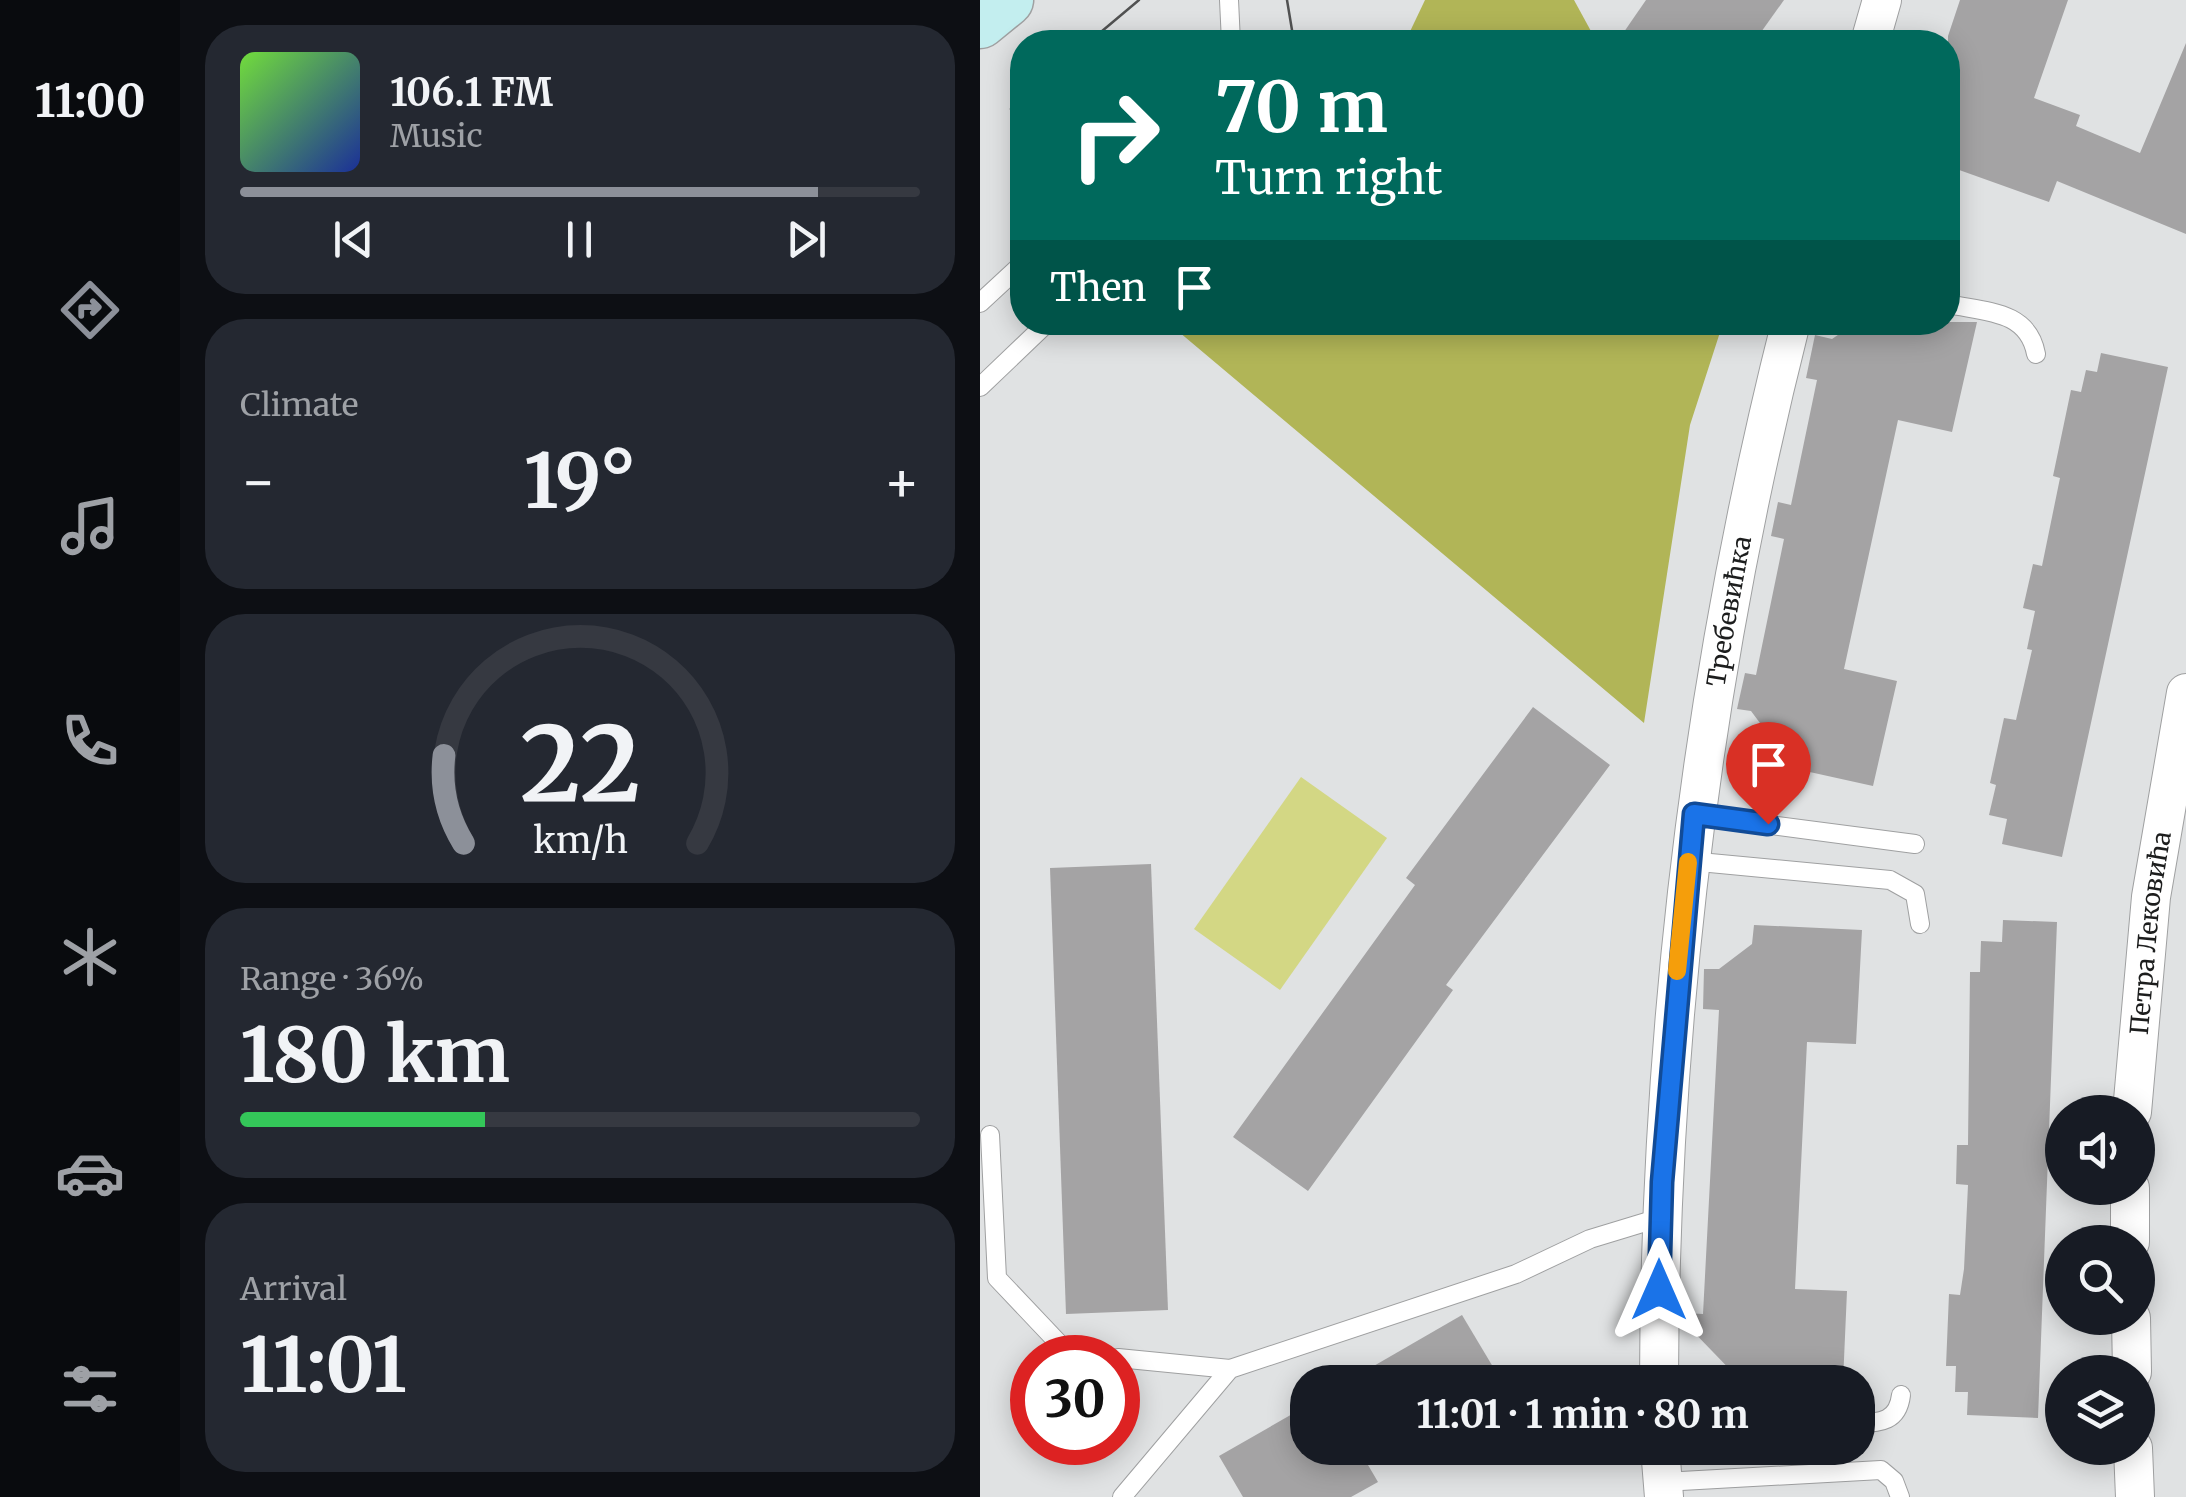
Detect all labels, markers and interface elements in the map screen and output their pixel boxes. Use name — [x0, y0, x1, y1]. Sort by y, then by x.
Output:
text: 70 m — [1215, 63, 1388, 151]
text: 106.1 FM — [390, 69, 553, 116]
icon: right — [1050, 70, 1180, 200]
text: 11:00 — [35, 73, 145, 129]
text: Music — [390, 116, 483, 156]
text: Turn right — [1215, 150, 1443, 206]
icon: previous — [326, 212, 381, 267]
icon: pause — [552, 212, 607, 267]
icon: next — [779, 212, 834, 267]
icon: arrive — [1167, 260, 1222, 315]
text: Then — [1050, 264, 1147, 311]
icon: directions — [55, 275, 125, 345]
text: Climate — [240, 385, 358, 425]
text: 19° — [524, 434, 636, 528]
text: − — [240, 447, 277, 516]
text: + — [883, 447, 920, 516]
icon: music — [55, 491, 125, 561]
street label: Требевићка — [1700, 533, 1758, 689]
text: 22 — [519, 699, 641, 829]
icon: phone — [55, 706, 125, 776]
pin — [1726, 722, 1811, 825]
icon: arrive — [1741, 737, 1796, 792]
text: km/h — [533, 818, 627, 863]
street label: Петра Лековића — [2123, 829, 2178, 1036]
icon: climate — [55, 922, 125, 992]
text: Range · 36% — [240, 959, 424, 999]
text: 180 km — [240, 1008, 510, 1102]
map controls — [2045, 1095, 2155, 1465]
button: sound — [2045, 1095, 2155, 1205]
icon: car — [55, 1138, 125, 1208]
button: search — [2045, 1225, 2155, 1335]
position arrow — [1607, 1238, 1711, 1342]
text: Arrival — [240, 1269, 347, 1309]
text: 11:01 — [240, 1318, 407, 1412]
speed limit sign: 30 — [1010, 1335, 1140, 1465]
icon: filters — [55, 1354, 125, 1424]
button: layers — [2045, 1355, 2155, 1465]
text: 11:01 · 1 min · 80 m — [1416, 1391, 1749, 1438]

